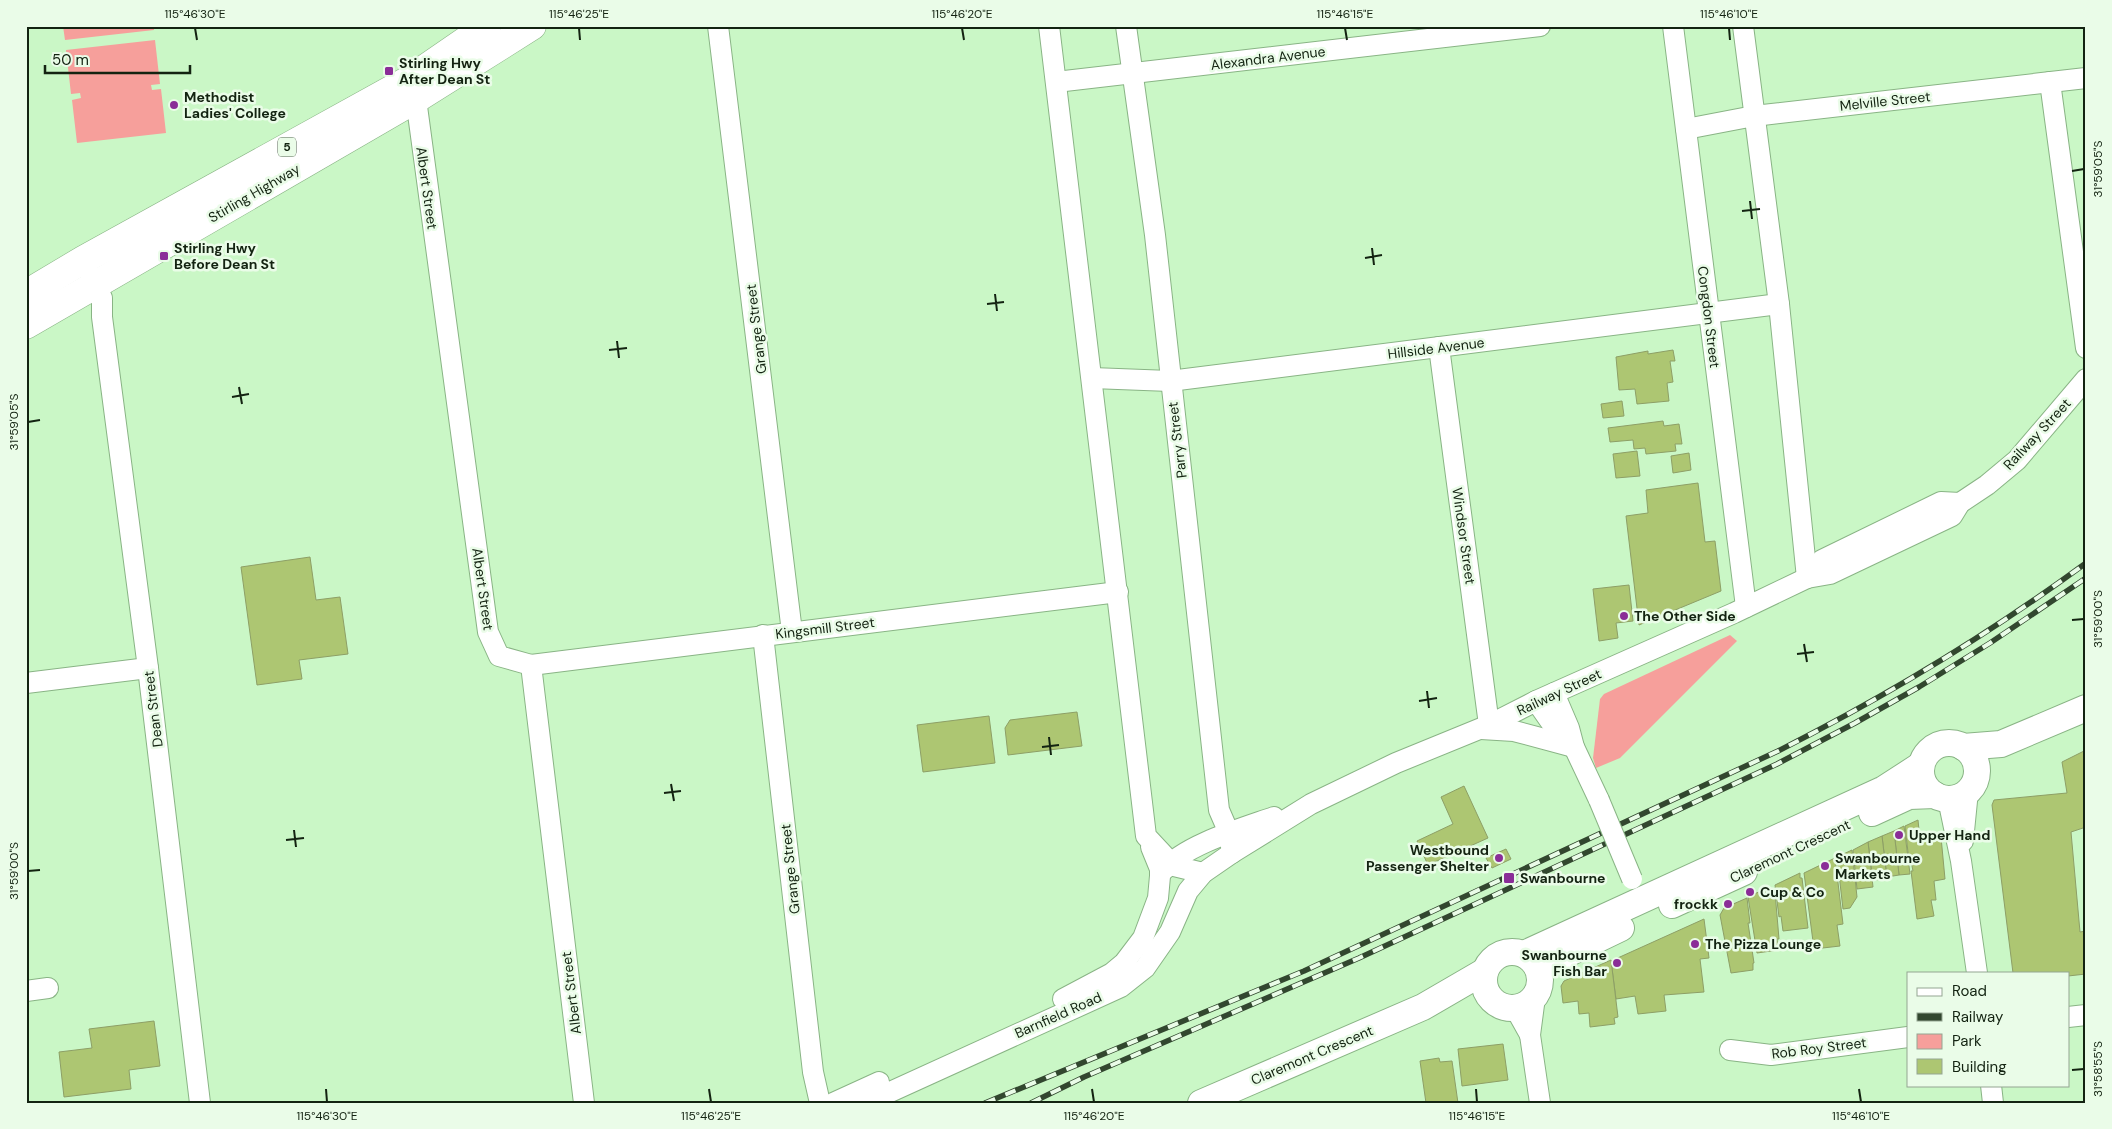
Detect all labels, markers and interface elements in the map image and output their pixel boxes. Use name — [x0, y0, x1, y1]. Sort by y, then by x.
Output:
text: 115°46'30"E — [164, 6, 226, 22]
text: 115°46'25"E — [549, 6, 609, 22]
text: 115°46'20"E — [932, 6, 993, 22]
text: 115°46'15"E — [1317, 6, 1374, 22]
text: 115°46'10"E — [1700, 6, 1758, 22]
scale bar — [45, 42, 190, 74]
street label: Alexandra Avenue — [1210, 42, 1326, 74]
text: 50 m — [52, 50, 89, 70]
place label: Stirling Hwy After Dean St — [399, 54, 490, 88]
marker: Stirling Hwy After Dean St — [383, 65, 395, 77]
street label: Melville Street — [1839, 87, 1931, 115]
place label: Methodist Ladies' College — [184, 88, 286, 122]
marker: Methodist Ladies' College — [168, 99, 180, 111]
road number: 5 — [278, 138, 296, 156]
text: 31°59'05"S — [2090, 140, 2106, 197]
street label: Albert Street — [412, 146, 442, 230]
street label: Stirling Highway — [205, 159, 303, 226]
place label: Stirling Hwy Before Dean St — [174, 239, 275, 273]
marker: Stirling Hwy Before Dean St — [158, 250, 170, 262]
street label: Congdon Street — [1694, 265, 1724, 369]
street label: Grange Street — [742, 283, 770, 375]
street label: Hillside Avenue — [1386, 333, 1486, 363]
text: 31°59'05"S — [6, 393, 22, 450]
street label: Railway Street — [1999, 394, 2075, 474]
street label: Parry Street — [1163, 401, 1191, 479]
street label: Windsor Street — [1448, 486, 1480, 586]
street label: Albert Street — [468, 547, 498, 631]
text: 31°59'00"S — [2090, 590, 2106, 648]
place label: The Other Side — [1634, 607, 1736, 625]
marker: The Other Side — [1618, 610, 1630, 622]
street label: Kingsmill Street — [774, 613, 876, 643]
street label: Railway Street — [1514, 665, 1604, 719]
street label: Dean Street — [139, 670, 167, 748]
street label: Claremont Crescent — [1727, 815, 1853, 887]
street label: Grange Street — [776, 823, 804, 915]
place label: Upper Hand — [1909, 826, 1990, 844]
marker: Upper Hand — [1893, 829, 1905, 841]
place label: Westbound Passenger Shelter — [1366, 841, 1489, 875]
text: 31°59'00"S — [6, 842, 22, 900]
place label: Swanbourne Markets — [1835, 849, 1921, 883]
marker: Westbound Passenger Shelter — [1493, 852, 1505, 864]
marker: Swanbourne Markets — [1819, 860, 1831, 872]
place label: Swanbourne — [1520, 869, 1606, 887]
marker: Swanbourne — [1502, 871, 1516, 885]
place label: Cup & Co — [1760, 883, 1825, 901]
marker: Cup & Co — [1744, 886, 1756, 898]
place label: frockk — [1674, 895, 1718, 913]
marker: frockk — [1722, 898, 1734, 910]
place label: The Pizza Lounge — [1705, 935, 1821, 953]
marker: The Pizza Lounge — [1689, 938, 1701, 950]
place label: Swanbourne Fish Bar — [1521, 946, 1607, 980]
street label: Albert Street — [557, 951, 585, 1035]
marker: Swanbourne Fish Bar — [1611, 957, 1623, 969]
legend — [1907, 972, 2070, 1086]
text: Road — [1952, 981, 1987, 1001]
street label: Barnfield Road — [1012, 988, 1104, 1042]
text: Railway — [1952, 1007, 2004, 1027]
street label: Claremont Crescent — [1248, 1021, 1376, 1089]
text: Park — [1952, 1031, 1982, 1051]
street label: Rob Roy Street — [1771, 1033, 1867, 1063]
text: 31°58'55"S — [2090, 1041, 2106, 1097]
text: Building — [1952, 1057, 2007, 1077]
text: 115°46'30"E — [296, 1108, 358, 1124]
text: 115°46'25"E — [681, 1108, 741, 1124]
text: 115°46'20"E — [1064, 1108, 1125, 1124]
text: 115°46'15"E — [1449, 1108, 1506, 1124]
text: 115°46'10"E — [1832, 1108, 1890, 1124]

